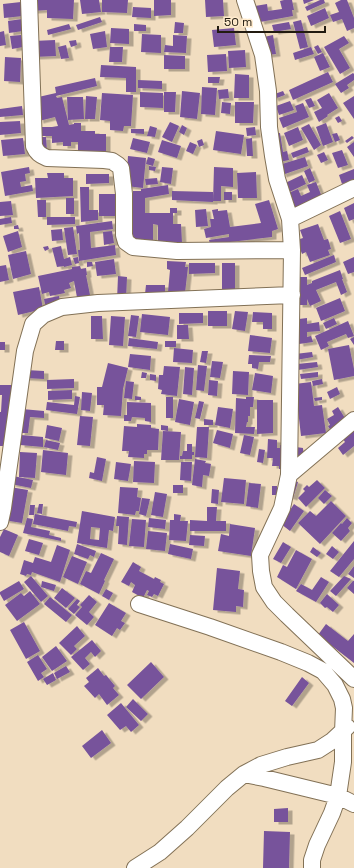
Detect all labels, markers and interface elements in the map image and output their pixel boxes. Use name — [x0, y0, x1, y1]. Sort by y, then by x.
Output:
scale bar — [218, 8, 325, 34]
text: 50 m — [224, 14, 252, 30]

